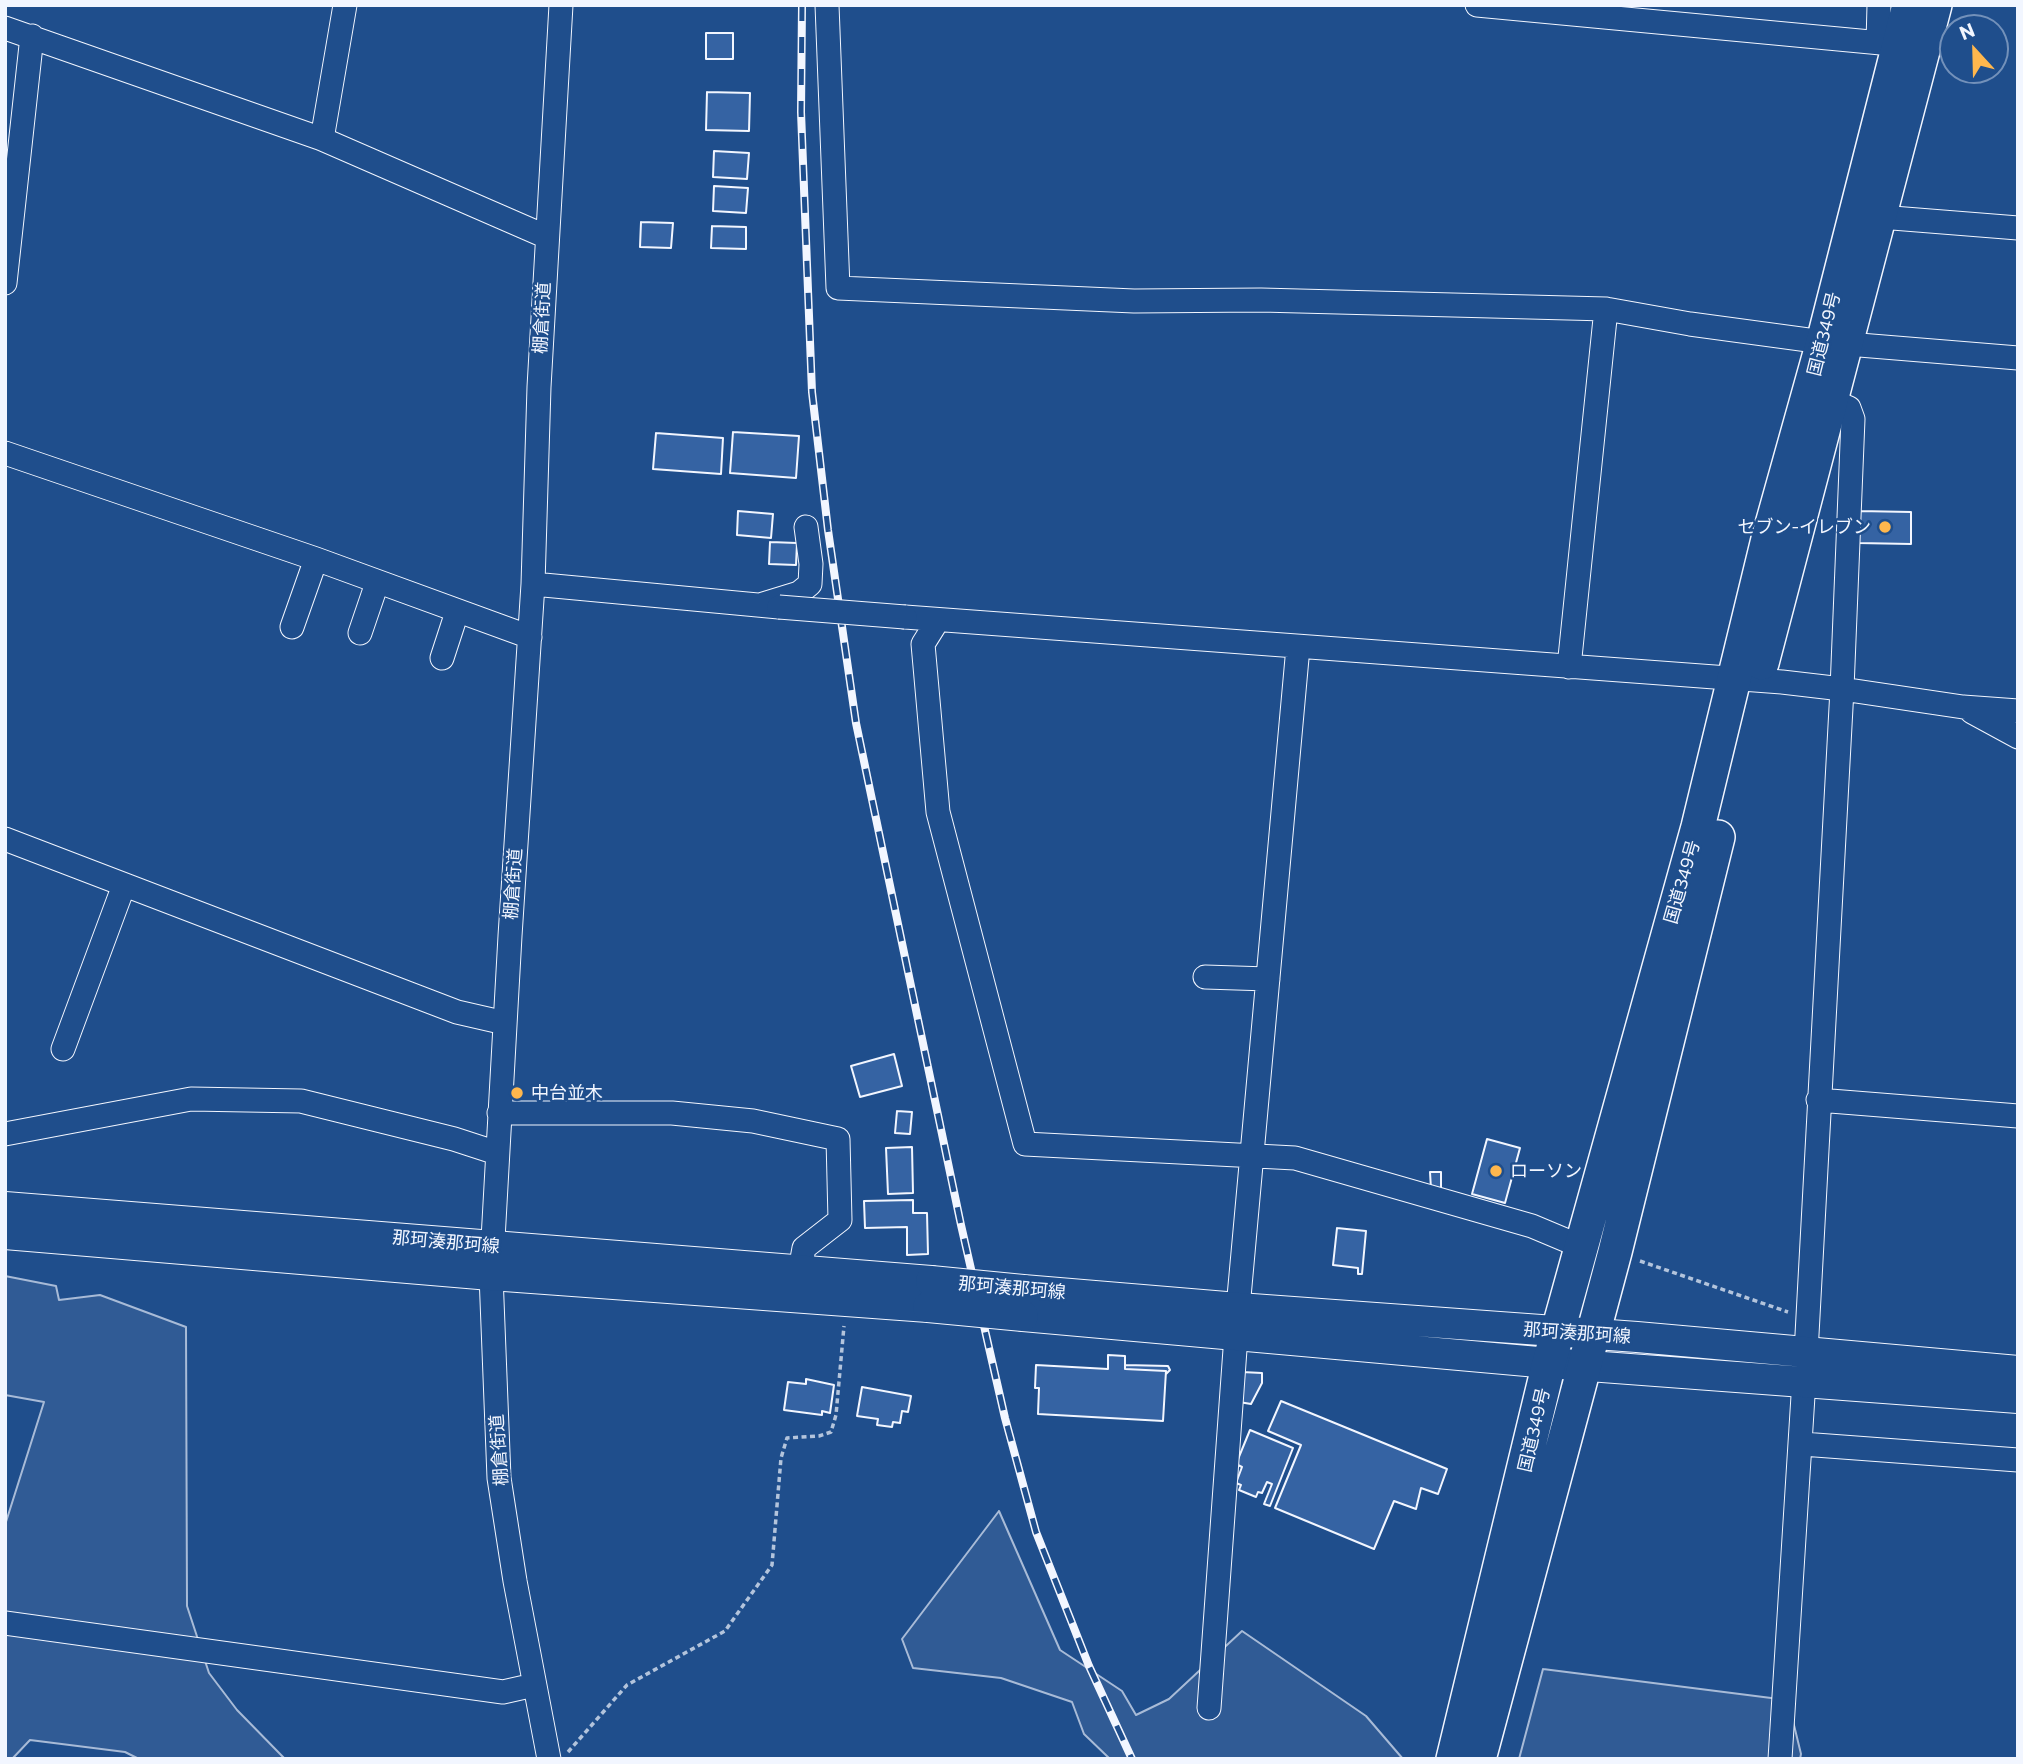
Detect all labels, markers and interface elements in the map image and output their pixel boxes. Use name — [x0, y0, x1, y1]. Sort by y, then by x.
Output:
north arrow — [1939, 14, 2009, 84]
text: N — [1956, 18, 1978, 44]
street label: 棚倉街道 — [529, 281, 555, 355]
street label: 国道349号 — [1803, 290, 1845, 378]
place label: セブン-イレブン — [1737, 516, 1871, 538]
marker: セブン-イレブン — [1877, 519, 1893, 535]
street label: 国道349号 — [1660, 838, 1704, 926]
street label: 棚倉街道 — [500, 847, 526, 921]
place label: 中台並木 — [531, 1082, 603, 1104]
marker: 中台並木 — [509, 1085, 525, 1101]
place label: ローソン — [1510, 1160, 1582, 1182]
marker: ローソン — [1488, 1163, 1504, 1179]
street label: 那珂湊那珂線 — [391, 1227, 501, 1257]
street label: 那珂湊那珂線 — [957, 1273, 1067, 1303]
street label: 那珂湊那珂線 — [1522, 1318, 1632, 1348]
street label: 国道349号 — [1514, 1386, 1554, 1474]
street label: 棚倉街道 — [486, 1413, 512, 1487]

